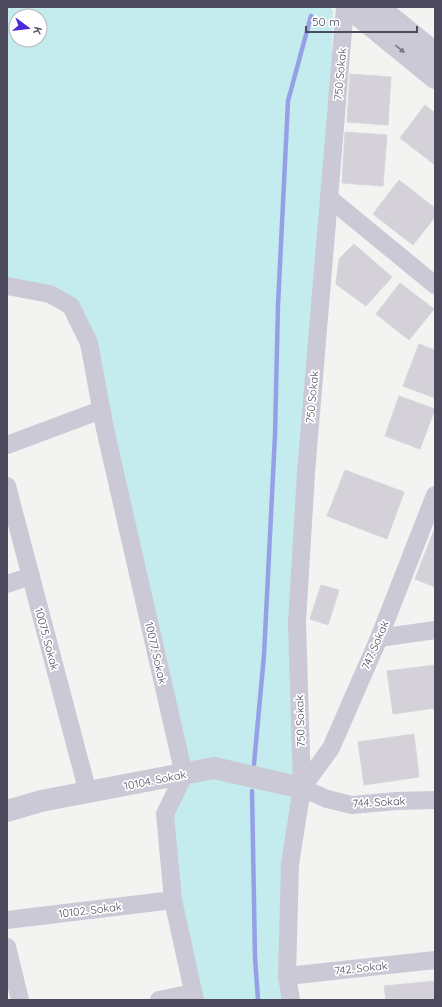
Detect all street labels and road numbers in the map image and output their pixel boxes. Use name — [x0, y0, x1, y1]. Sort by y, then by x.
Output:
street label: 750 Sokak — [331, 47, 349, 101]
street label: 750 Sokak — [303, 370, 321, 424]
street label: 10075. Sokak — [32, 606, 62, 672]
street label: 747. Sokak — [358, 618, 392, 672]
street label: 10077. Sokak — [142, 621, 170, 686]
street label: 750 Sokak — [292, 694, 308, 747]
street label: 10104. Sokak — [123, 767, 187, 793]
street label: 744. Sokak — [352, 794, 406, 810]
street label: 10102. Sokak — [58, 899, 122, 921]
street label: 742. Sokak — [334, 958, 388, 978]

